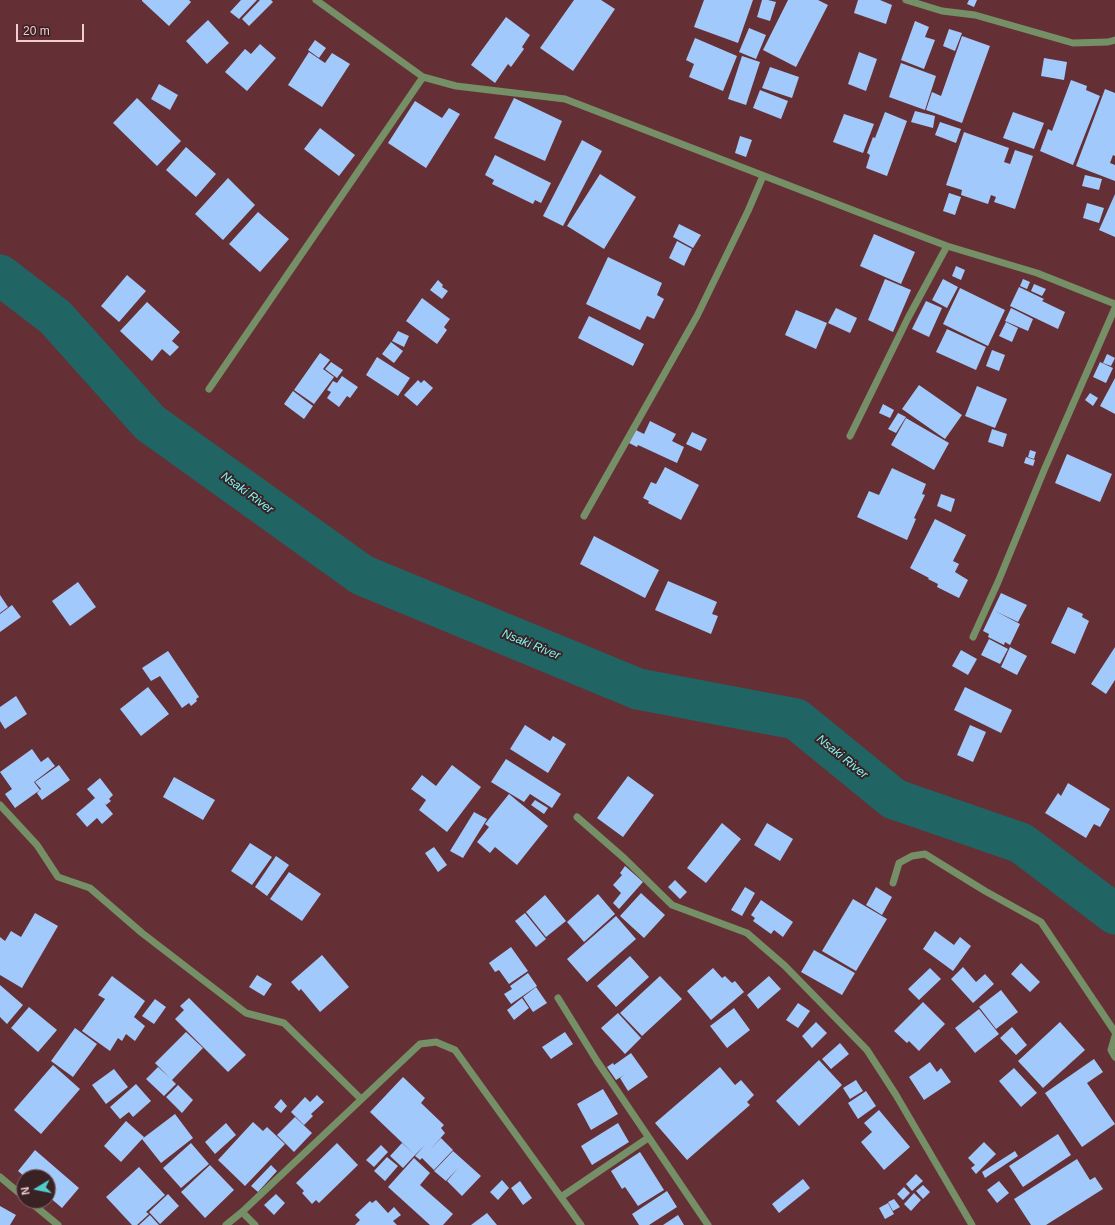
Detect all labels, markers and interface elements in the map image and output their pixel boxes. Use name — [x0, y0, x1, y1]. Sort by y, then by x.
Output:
scale bar — [18, 16, 86, 42]
text: 20 m — [23, 24, 50, 38]
water label: Nsaki River — [218, 469, 276, 517]
water label: Nsaki River — [500, 627, 562, 663]
water label: Nsaki River — [814, 732, 870, 782]
north arrow — [16, 1169, 56, 1209]
text: N — [19, 1186, 32, 1196]

